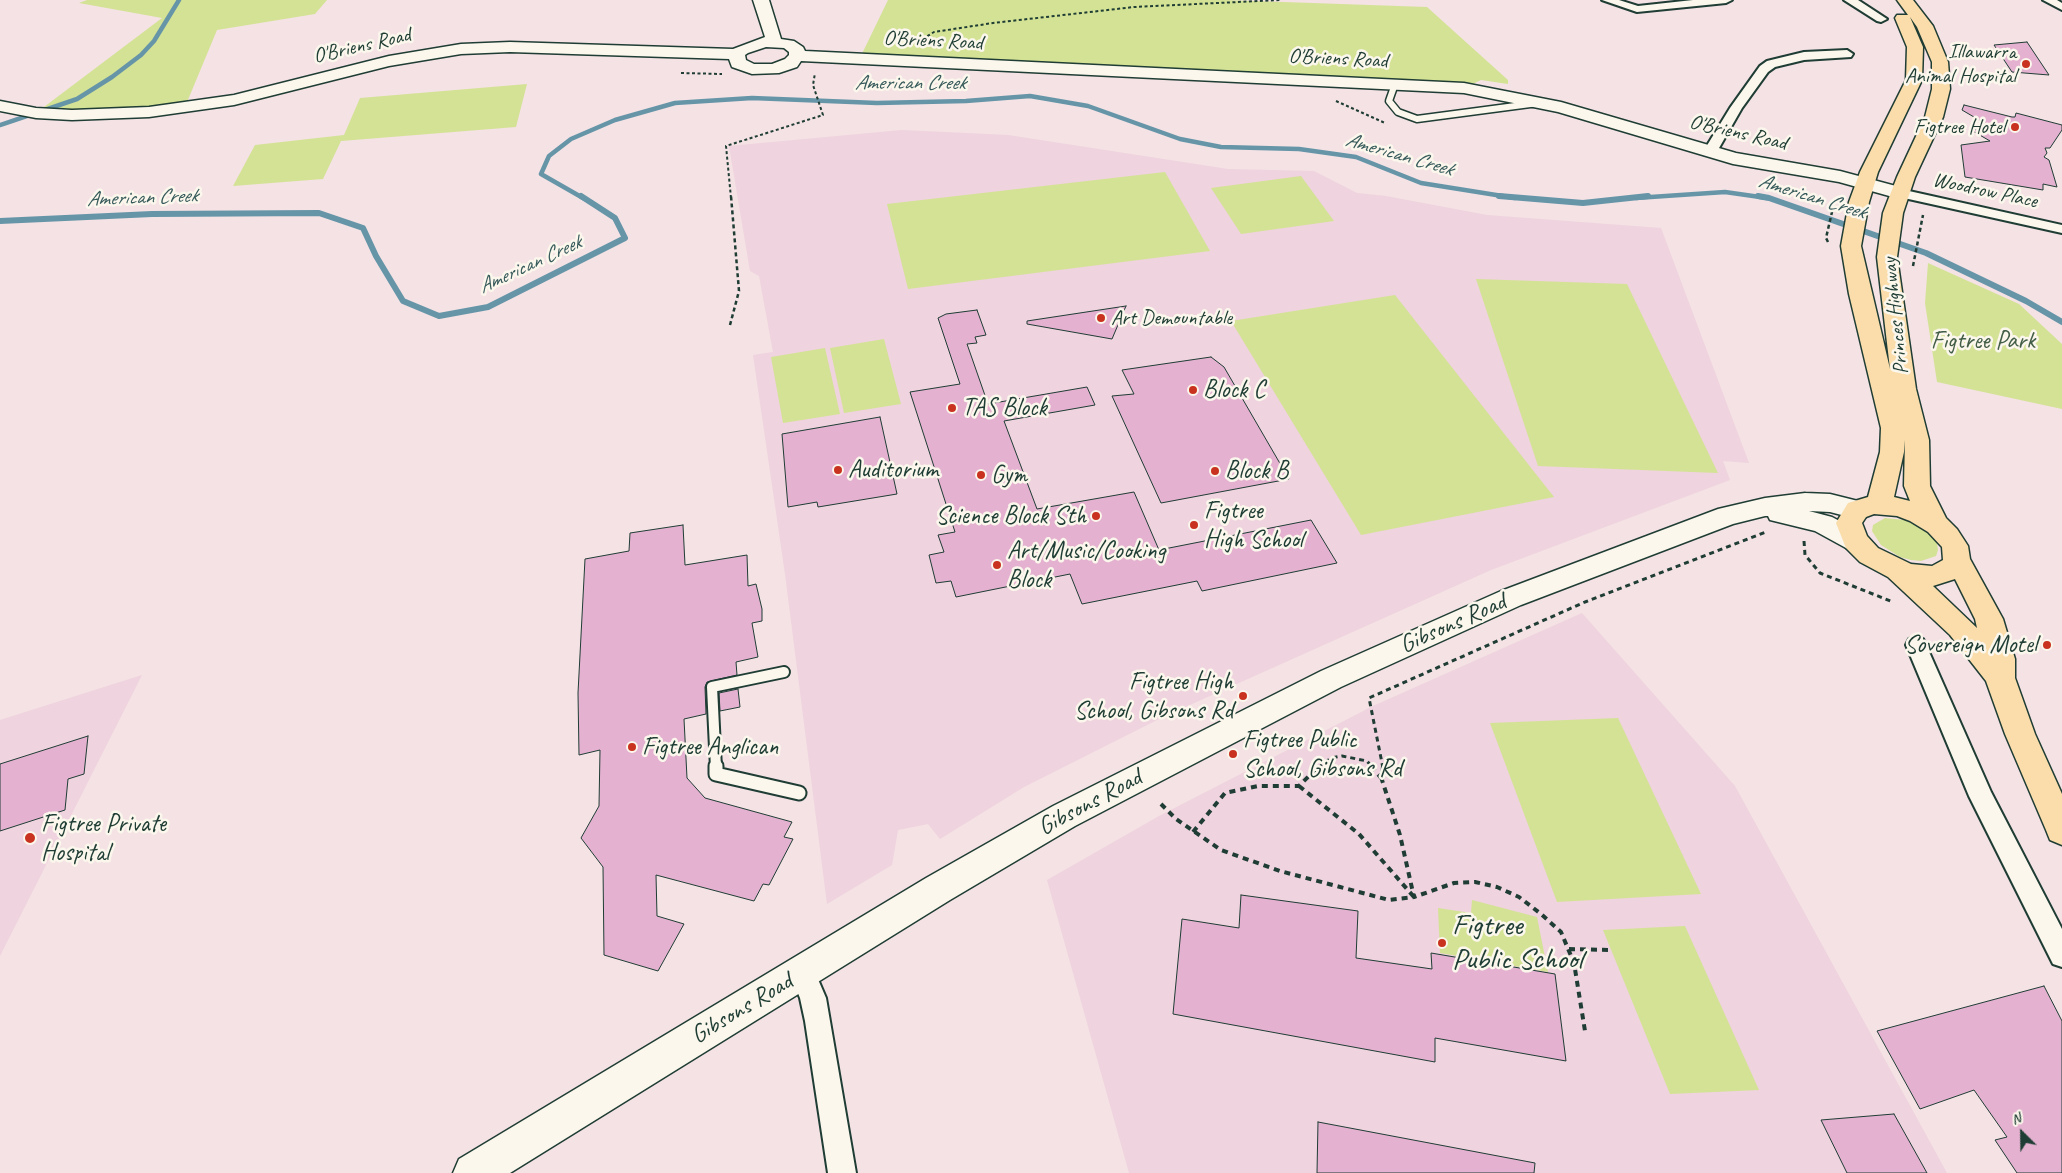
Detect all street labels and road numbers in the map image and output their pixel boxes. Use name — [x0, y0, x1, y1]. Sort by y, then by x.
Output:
street label: O'Briens Road — [311, 23, 413, 69]
street label: O'Briens Road — [883, 26, 983, 56]
street label: O'Briens Road — [1288, 44, 1388, 74]
street label: O'Briens Road — [1687, 110, 1789, 156]
street label: Woodrow Place — [1931, 168, 2039, 214]
street label: Princes Highway — [1877, 256, 1915, 376]
street label: Gibsons Road — [1395, 587, 1511, 661]
street label: Gibsons Road — [1033, 763, 1147, 843]
street label: Gibsons Road — [686, 967, 798, 1051]

